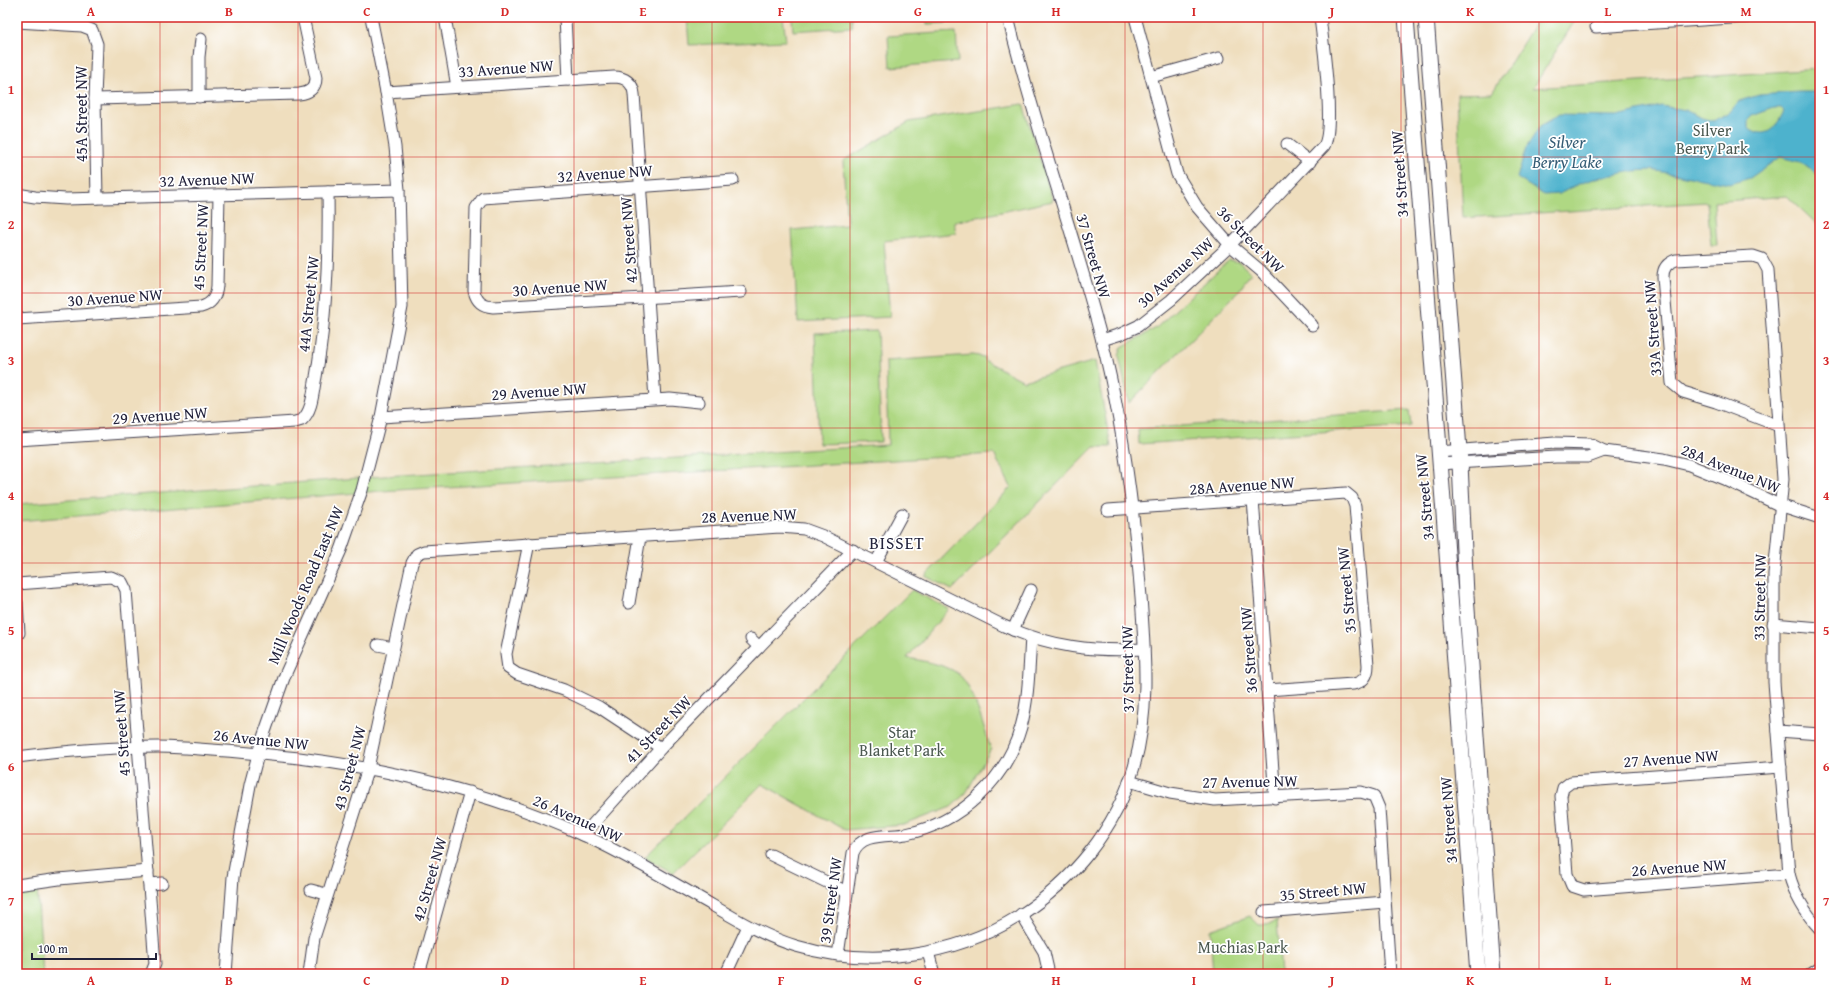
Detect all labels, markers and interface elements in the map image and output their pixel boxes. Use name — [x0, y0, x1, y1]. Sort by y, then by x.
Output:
text: A — [87, 2, 96, 21]
text: B — [225, 2, 233, 21]
text: C — [363, 2, 371, 21]
text: D — [501, 2, 509, 21]
text: E — [640, 2, 647, 21]
text: F — [778, 2, 785, 21]
text: G — [914, 2, 922, 21]
text: H — [1051, 2, 1061, 21]
text: I — [1192, 2, 1196, 21]
text: J — [1328, 2, 1335, 21]
text: K — [1466, 2, 1475, 21]
text: L — [1605, 2, 1612, 21]
text: M — [1740, 2, 1752, 21]
street label: 33 Avenue NW — [457, 53, 555, 83]
street label: 45A Street NW — [69, 65, 93, 162]
text: 1 — [8, 80, 14, 99]
text: 1 — [1823, 80, 1829, 99]
park label: Silver Berry Park — [1676, 118, 1749, 160]
street label: 34 Street NW — [1384, 129, 1414, 218]
water label: Silver Berry Lake — [1531, 129, 1602, 174]
street label: 32 Avenue NW — [556, 158, 654, 188]
street label: 32 Avenue NW — [159, 165, 256, 193]
street label: 42 Street NW — [613, 195, 643, 284]
street label: 36 Street NW — [1212, 200, 1291, 279]
street label: 45 Street NW — [186, 203, 214, 291]
street label: 37 Street NW — [1070, 211, 1118, 301]
text: 2 — [8, 215, 15, 234]
text: 2 — [1823, 215, 1830, 234]
street label: 30 Avenue NW — [1131, 231, 1219, 313]
street label: 44A Street NW — [291, 254, 325, 353]
street label: 30 Avenue NW — [511, 272, 609, 302]
street label: 33A Street NW — [1637, 279, 1667, 377]
street label: 30 Avenue NW — [66, 282, 164, 312]
text: 3 — [8, 351, 14, 370]
text: 3 — [1823, 351, 1829, 370]
street label: 29 Avenue NW — [490, 376, 588, 406]
street label: 29 Avenue NW — [111, 400, 209, 430]
street label: 28A Avenue NW — [1678, 437, 1785, 499]
street label: 34 Street NW — [1408, 452, 1440, 541]
street label: 28A Avenue NW — [1189, 469, 1296, 501]
text: 4 — [8, 486, 15, 505]
text: 4 — [1823, 486, 1830, 505]
street label: 28 Avenue NW — [701, 501, 798, 529]
street label: Mill Woods Road East NW — [261, 502, 349, 668]
district label: BISSET — [869, 530, 925, 555]
street label: 35 Street NW — [1330, 545, 1362, 634]
street label: 33 Street NW — [1746, 553, 1772, 641]
street label: 36 Street NW — [1233, 605, 1263, 694]
text: 5 — [8, 621, 15, 640]
text: 5 — [1823, 621, 1830, 640]
street label: 37 Street NW — [1114, 625, 1140, 713]
street label: 45 Street NW — [106, 688, 136, 777]
street label: 41 Street NW — [619, 689, 697, 769]
park label: Star Blanket Park — [859, 720, 946, 762]
street label: 26 Avenue NW — [212, 722, 310, 756]
street label: 43 Street NW — [326, 722, 372, 813]
street label: 27 Avenue NW — [1622, 743, 1720, 773]
text: 6 — [8, 757, 15, 776]
text: 6 — [1823, 757, 1830, 776]
street label: 27 Avenue NW — [1202, 768, 1298, 794]
street label: 34 Street NW — [1433, 775, 1463, 864]
street label: 26 Avenue NW — [529, 788, 627, 849]
street label: 42 Street NW — [405, 834, 453, 924]
street label: 26 Avenue NW — [1630, 852, 1728, 882]
street label: 39 Street NW — [812, 855, 848, 945]
street label: 35 Street NW — [1279, 875, 1368, 907]
text: 7 — [8, 892, 15, 911]
text: 7 — [1823, 892, 1830, 911]
scale bar — [32, 935, 156, 961]
park label: Muchias Park — [1198, 935, 1289, 959]
text: 100 m — [38, 940, 68, 957]
text: A — [87, 971, 96, 990]
text: B — [225, 971, 233, 990]
text: C — [363, 971, 371, 990]
text: D — [501, 971, 509, 990]
text: E — [640, 971, 647, 990]
text: F — [778, 971, 785, 990]
text: G — [914, 971, 922, 990]
text: H — [1051, 971, 1061, 990]
text: I — [1192, 971, 1196, 990]
text: J — [1328, 971, 1335, 990]
text: K — [1466, 971, 1475, 990]
text: L — [1605, 971, 1612, 990]
text: M — [1740, 971, 1752, 990]

